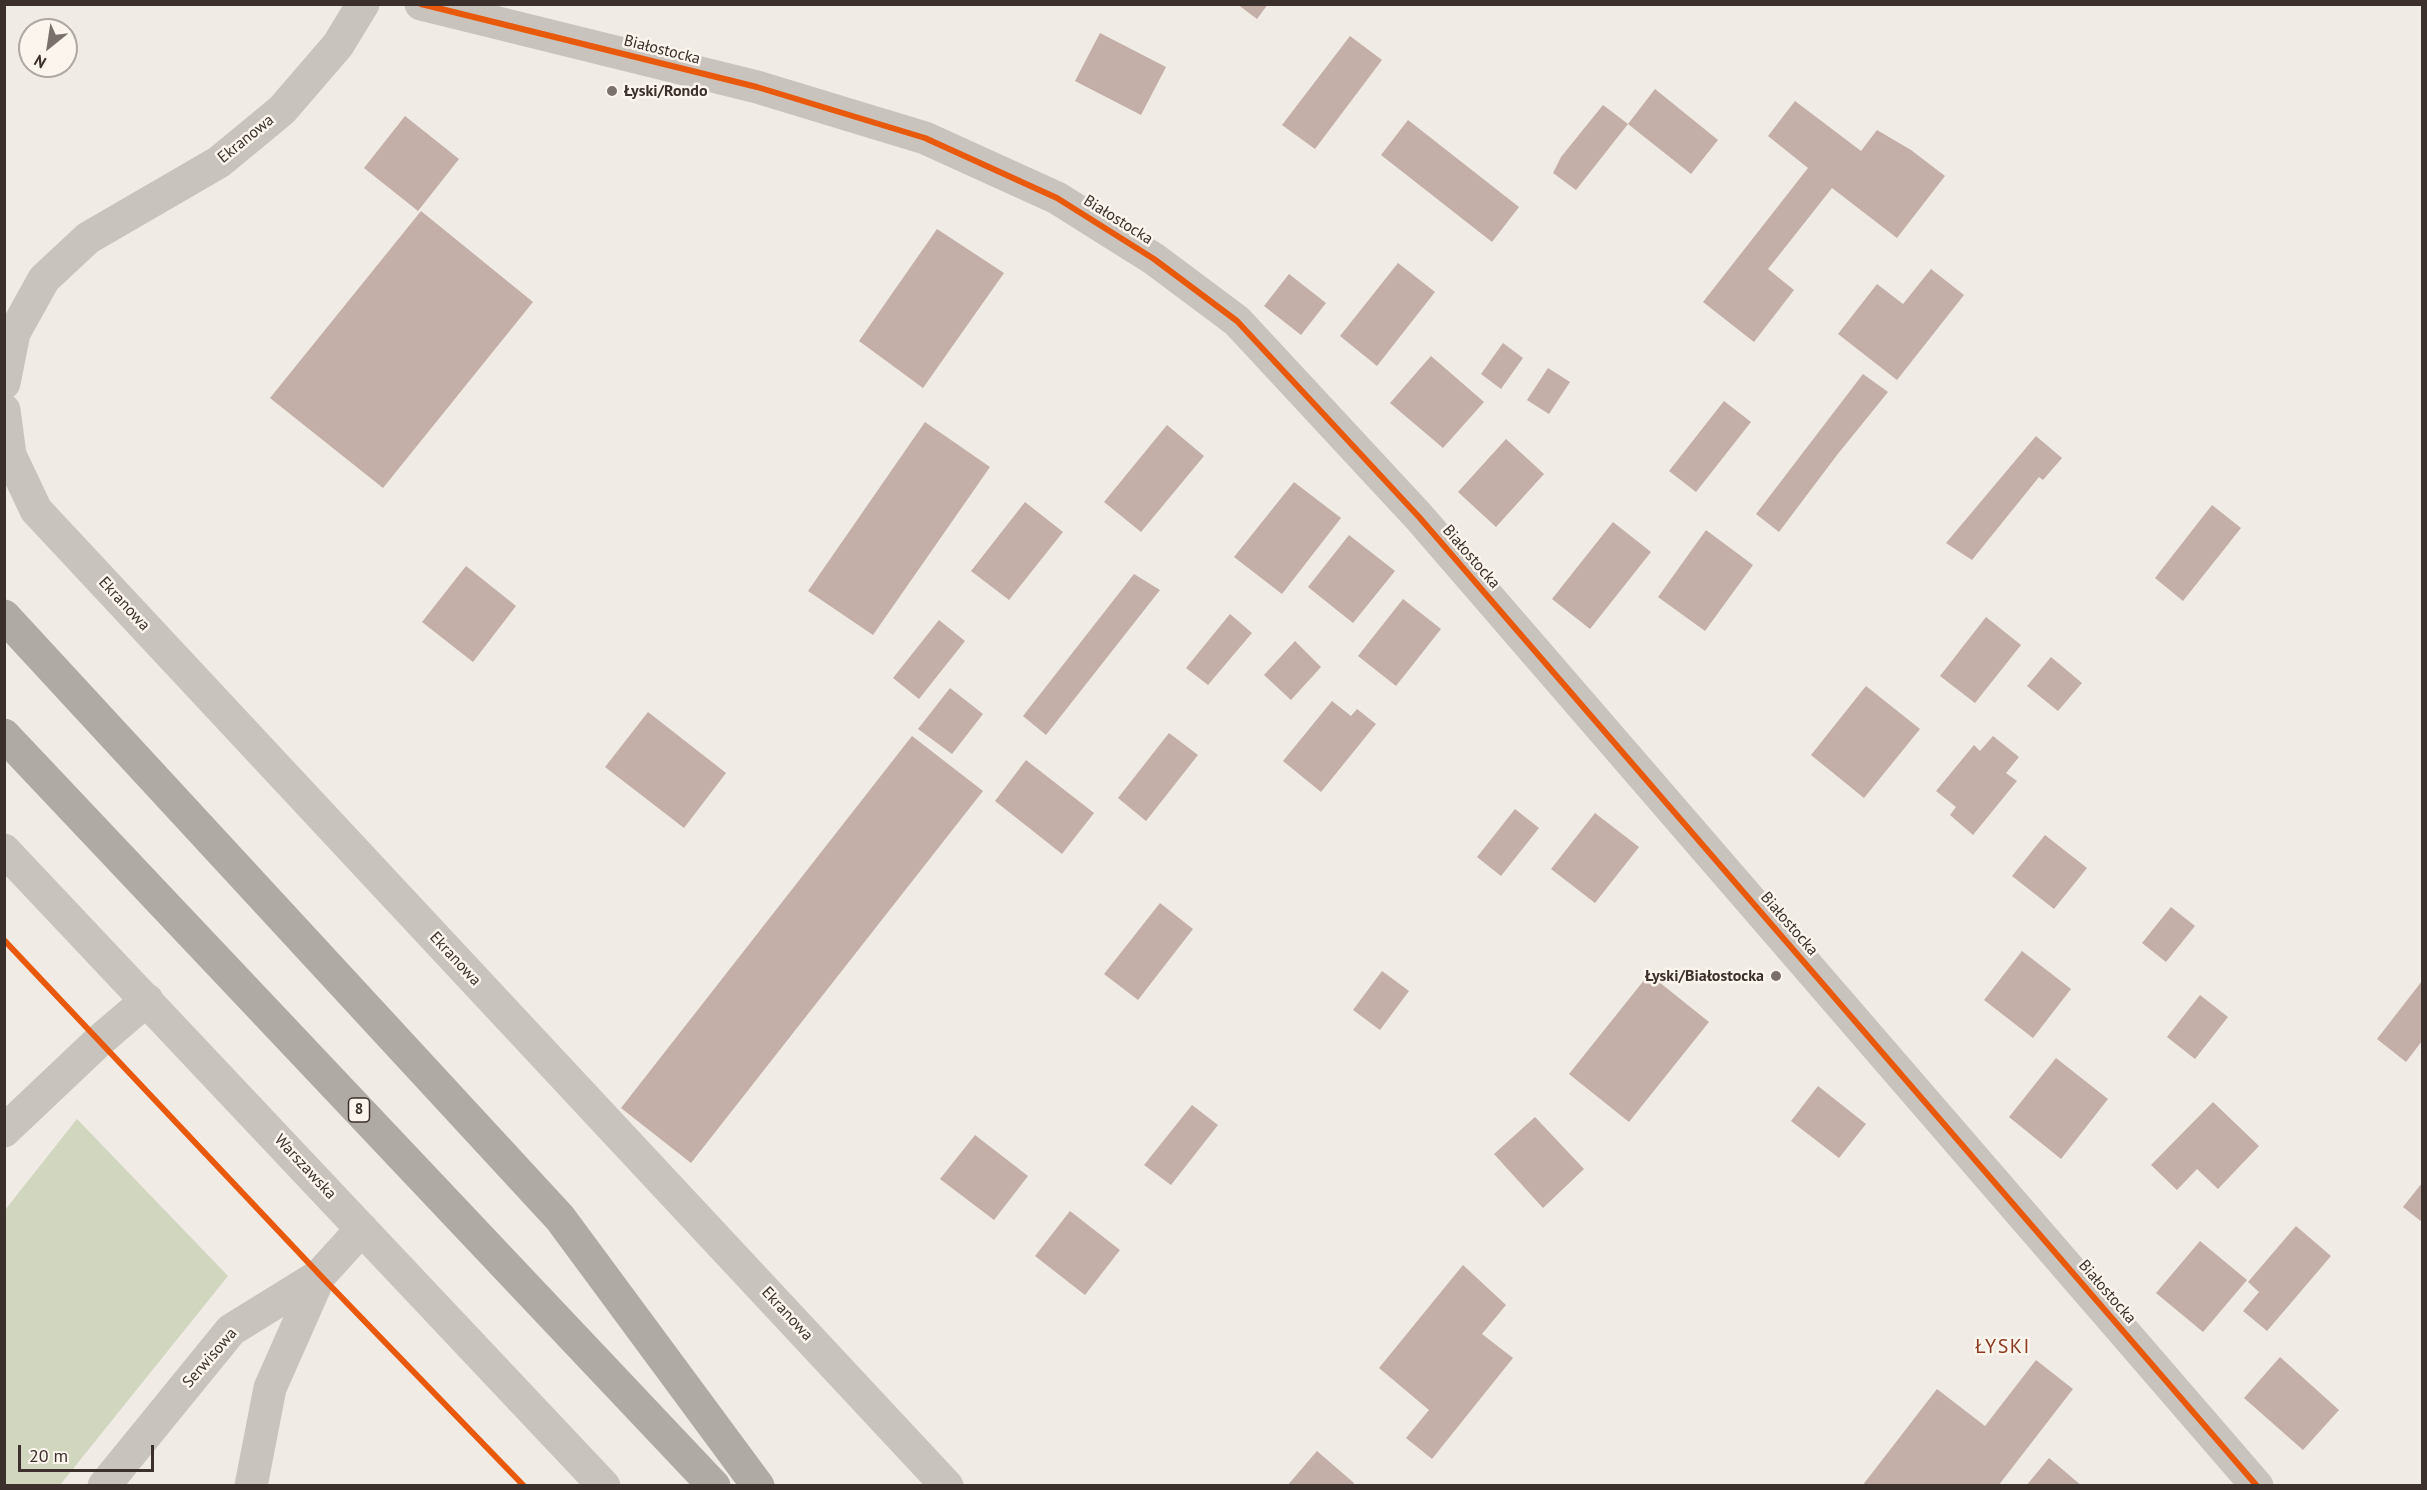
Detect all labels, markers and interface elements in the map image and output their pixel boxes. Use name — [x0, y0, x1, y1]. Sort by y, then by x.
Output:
north arrow — [18, 18, 78, 78]
street label: Białostocka — [622, 31, 702, 69]
text: N — [30, 51, 50, 73]
place label: Łyski/Rondo — [624, 81, 708, 101]
marker: Łyski/Rondo — [605, 84, 619, 98]
street label: Ekranowa — [214, 111, 278, 167]
street label: Białostocka — [1080, 191, 1156, 249]
street label: Białostocka — [1438, 521, 1504, 593]
street label: Ekranowa — [94, 573, 154, 635]
street label: Białostocka — [1756, 888, 1822, 960]
street label: Ekranowa — [425, 928, 485, 990]
place label: Łyski/Białostocka — [1645, 966, 1764, 986]
marker: Łyski/Białostocka — [1769, 969, 1783, 983]
road number: 8 — [348, 1098, 370, 1122]
street label: Warszawska — [270, 1131, 340, 1203]
street label: Białostocka — [2074, 1256, 2140, 1328]
street label: Ekranowa — [757, 1283, 817, 1345]
street label: Serwisowa — [179, 1324, 241, 1392]
district label: ŁYSKI — [1975, 1335, 2031, 1359]
scale bar — [21, 1433, 158, 1471]
text: 20 m — [29, 1444, 68, 1467]

